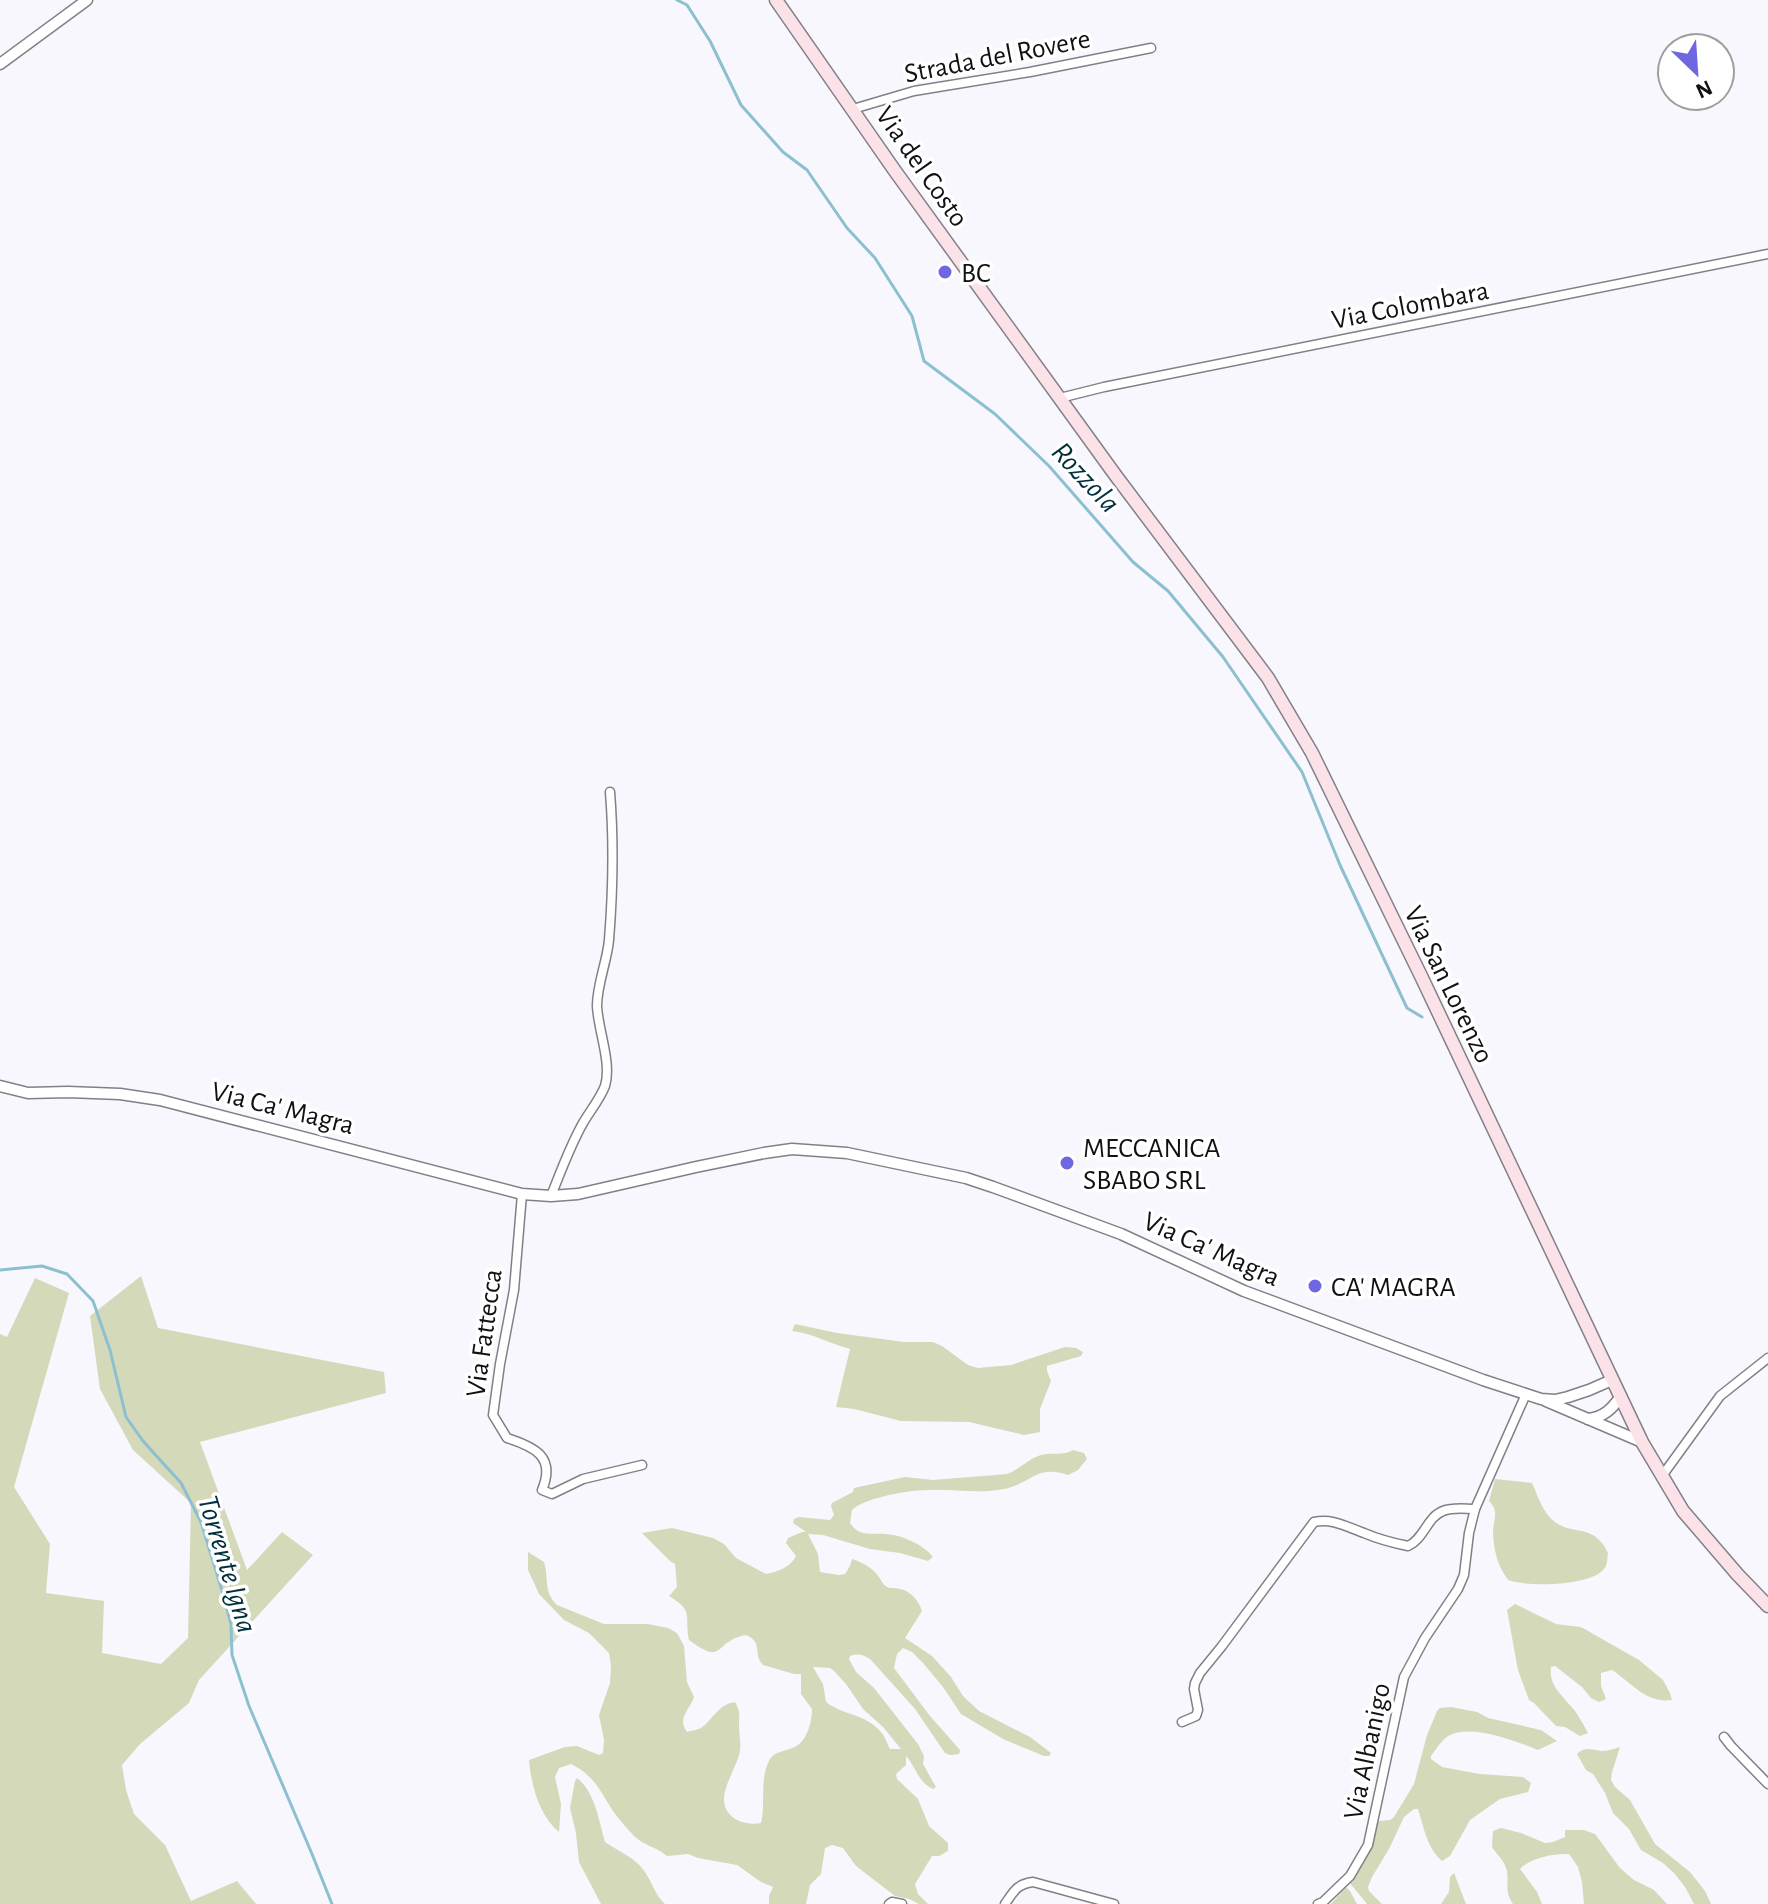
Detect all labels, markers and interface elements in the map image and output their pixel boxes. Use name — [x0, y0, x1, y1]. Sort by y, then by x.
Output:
street label: Strada del Rovere — [902, 25, 1093, 89]
north arrow — [1656, 32, 1736, 112]
text: N — [1692, 76, 1716, 102]
street label: Via del Costo — [870, 102, 973, 232]
place label: BC — [961, 260, 991, 288]
marker: BC — [936, 263, 954, 281]
street label: Via Colombara — [1329, 277, 1491, 335]
water label: Rozzola — [1046, 437, 1125, 519]
street label: Via San Lorenzo — [1398, 902, 1498, 1068]
street label: Via Ca' Magra — [208, 1078, 357, 1140]
place label: MECCANICA SBABO SRL — [1083, 1135, 1220, 1195]
marker: MECCANICA SBABO SRL — [1058, 1154, 1076, 1172]
street label: Via Ca' Magra — [1139, 1207, 1284, 1292]
street label: Via Fattecca — [462, 1267, 508, 1399]
place label: CA' MAGRA — [1331, 1274, 1456, 1302]
marker: CA' MAGRA — [1306, 1277, 1324, 1295]
water label: Torrente Igna — [192, 1492, 262, 1637]
street label: Via Albanigo — [1340, 1681, 1396, 1822]

